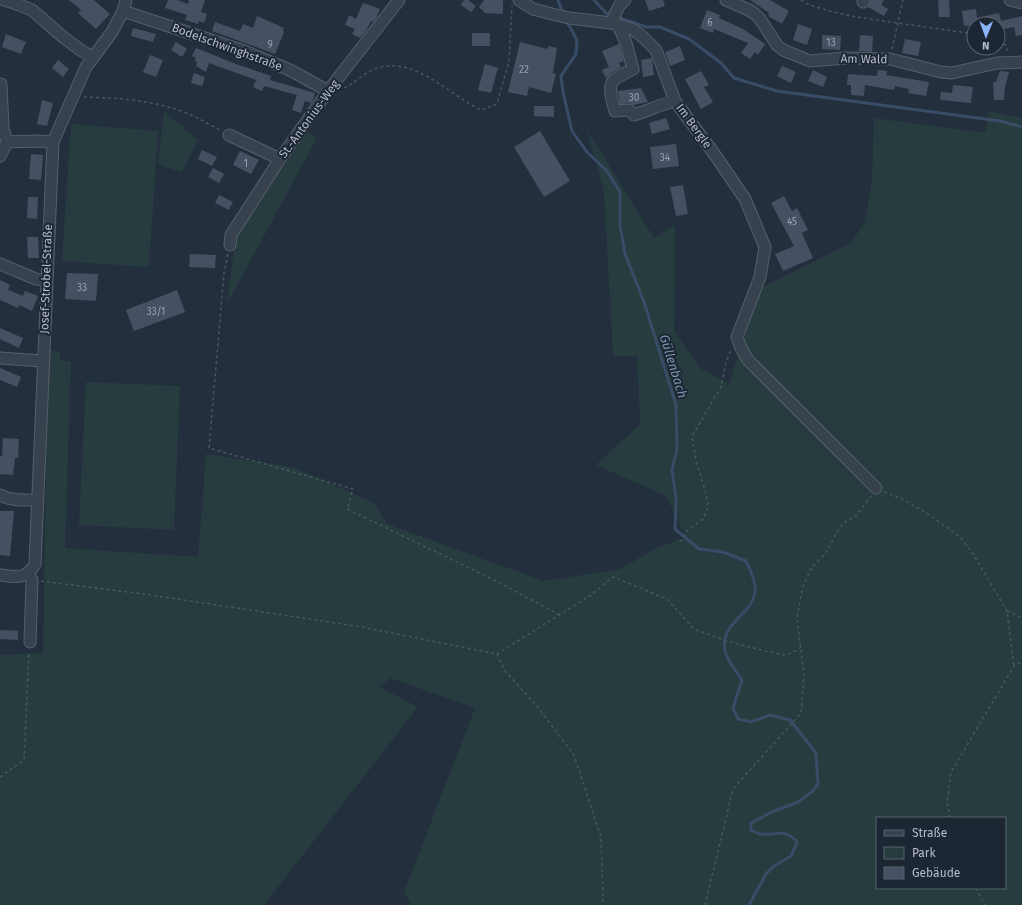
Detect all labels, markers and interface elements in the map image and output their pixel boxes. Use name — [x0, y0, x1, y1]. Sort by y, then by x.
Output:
north arrow — [966, 16, 1006, 56]
house number: 6 — [707, 17, 713, 29]
street label: Bodelschwinghstraße — [170, 20, 284, 74]
house number: 13 — [826, 37, 836, 49]
house number: 9 — [267, 39, 273, 51]
text: N — [982, 39, 990, 52]
street label: Am Wald — [840, 52, 888, 66]
house number: 22 — [519, 64, 529, 76]
street label: St.-Antonius-Weg — [276, 77, 343, 161]
house number: 30 — [629, 92, 640, 104]
street label: Im Bergle — [673, 101, 715, 151]
house number: 34 — [660, 152, 671, 164]
house number: 1 — [244, 158, 248, 170]
house number: 45 — [787, 216, 797, 228]
street label: Josef-Strobel-Straße — [37, 224, 55, 334]
house number: 33 — [77, 282, 87, 294]
house number: 33/1 — [147, 306, 165, 318]
water label: Güllenbach — [657, 332, 690, 400]
legend — [876, 817, 1006, 889]
text: Straße — [912, 826, 947, 840]
text: Park — [912, 846, 936, 860]
text: Gebäude — [912, 866, 960, 880]

